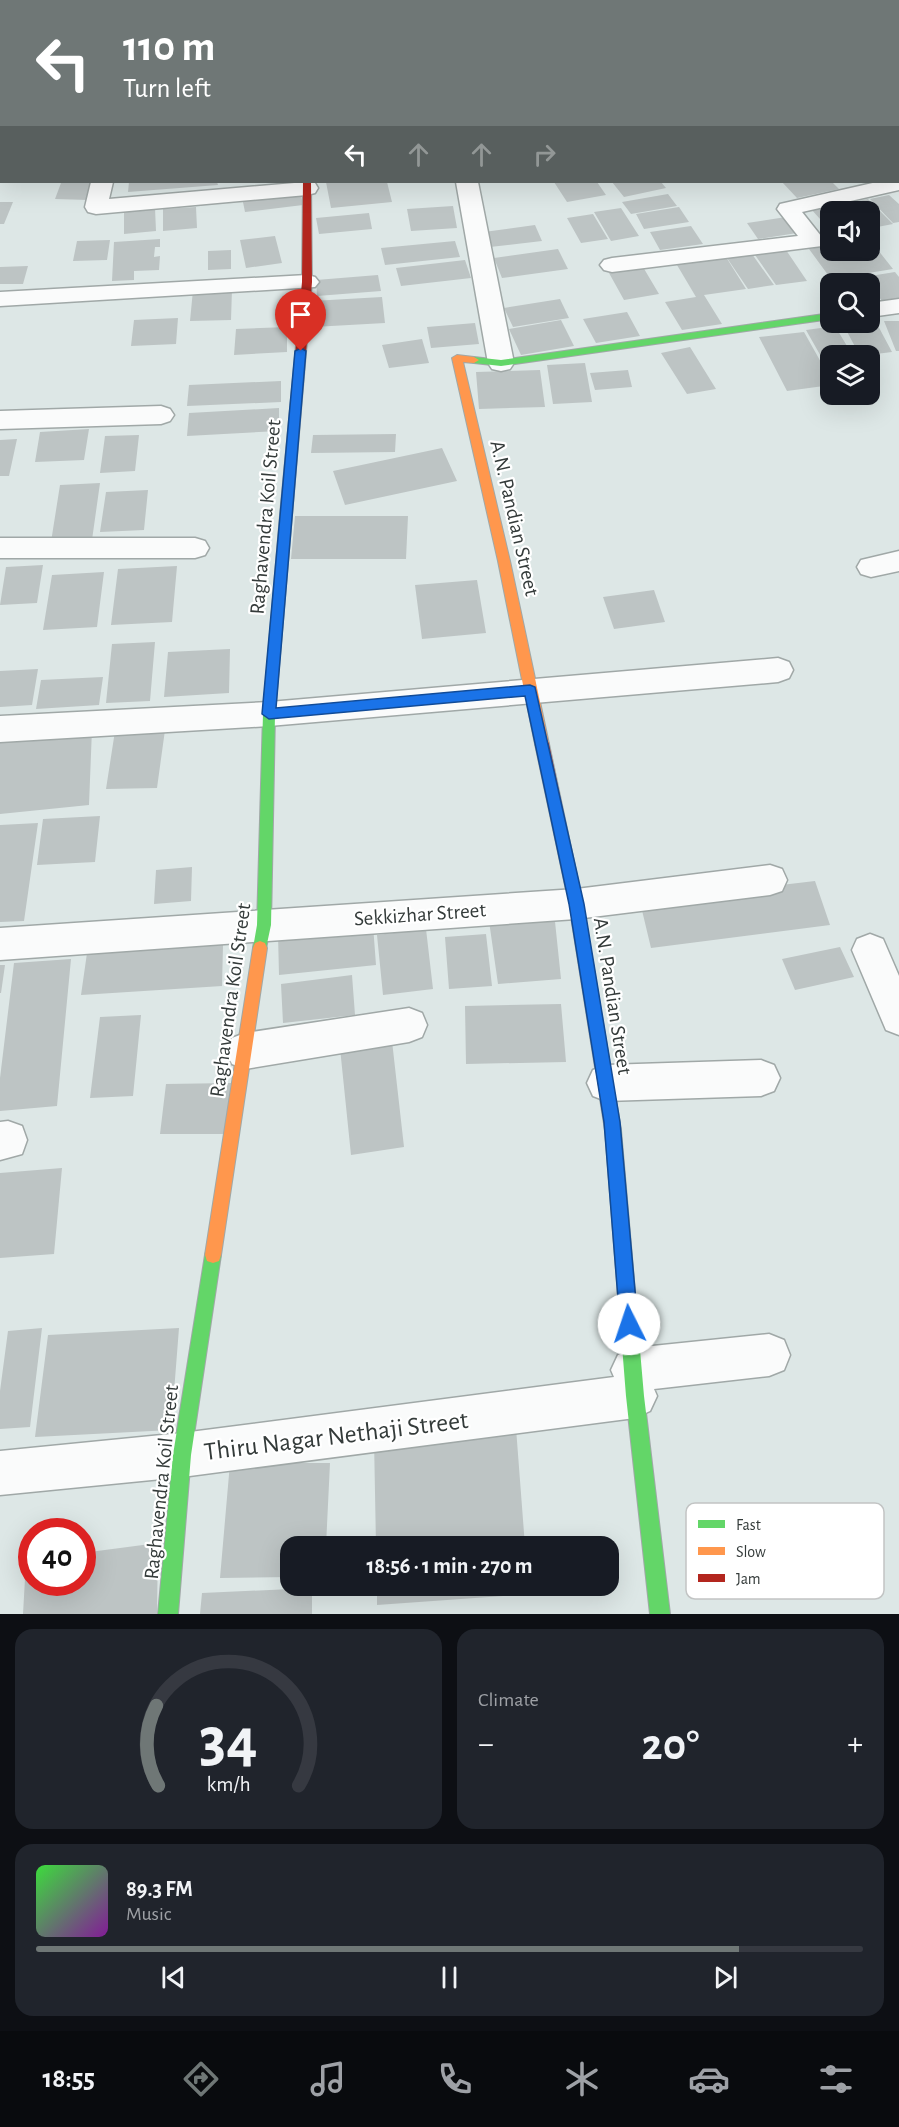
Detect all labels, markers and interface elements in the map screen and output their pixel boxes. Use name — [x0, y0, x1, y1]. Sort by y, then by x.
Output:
icon: left — [24, 24, 102, 102]
text: 110 m — [123, 26, 215, 68]
text: Turn left — [123, 75, 211, 102]
icon: left — [339, 138, 372, 171]
icon: ahead — [402, 138, 435, 171]
icon: ahead — [465, 138, 498, 171]
icon: right — [528, 138, 561, 171]
map controls — [820, 201, 880, 405]
button: sound — [820, 201, 880, 261]
button: search — [820, 273, 880, 333]
pin — [275, 289, 326, 351]
icon: arrive — [284, 298, 317, 331]
button: layers — [820, 345, 880, 405]
street label: Raghavendra Koil Street — [247, 418, 285, 615]
street label: A.N. Pandian Street — [486, 438, 543, 598]
street label: Sekkizhar Street — [353, 899, 487, 930]
street label: Raghavendra Koil Street — [206, 901, 255, 1098]
street label: A.N. Pandian Street — [590, 916, 635, 1076]
position arrow — [597, 1292, 661, 1356]
street label: Raghavendra Koil Street — [141, 1383, 182, 1580]
street label: Thiru Nagar Nethaji Street — [203, 1407, 470, 1465]
legend — [686, 1503, 884, 1599]
text: Fast — [736, 1517, 761, 1533]
speed limit sign: 40 — [18, 1518, 96, 1596]
text: Slow — [736, 1544, 766, 1560]
text: 18:56 · 1 min · 270 m — [366, 1555, 533, 1577]
text: Jam — [736, 1571, 761, 1587]
text: Climate — [478, 1690, 539, 1710]
text: 34 — [199, 1710, 258, 1772]
text: 20° — [642, 1723, 699, 1768]
text: − — [478, 1728, 494, 1761]
text: + — [847, 1728, 863, 1761]
text: km/h — [206, 1774, 251, 1795]
text: 89.3 FM — [126, 1878, 193, 1900]
text: Music — [126, 1904, 172, 1924]
icon: previous — [157, 1961, 190, 1994]
icon: pause — [433, 1961, 466, 1994]
icon: next — [709, 1961, 742, 1994]
icon: directions — [180, 2058, 222, 2100]
icon: music — [307, 2058, 349, 2100]
icon: phone — [434, 2058, 476, 2100]
icon: climate — [561, 2058, 603, 2100]
icon: car — [688, 2058, 730, 2100]
icon: filters — [815, 2058, 857, 2100]
text: 18:55 — [42, 2065, 95, 2092]

